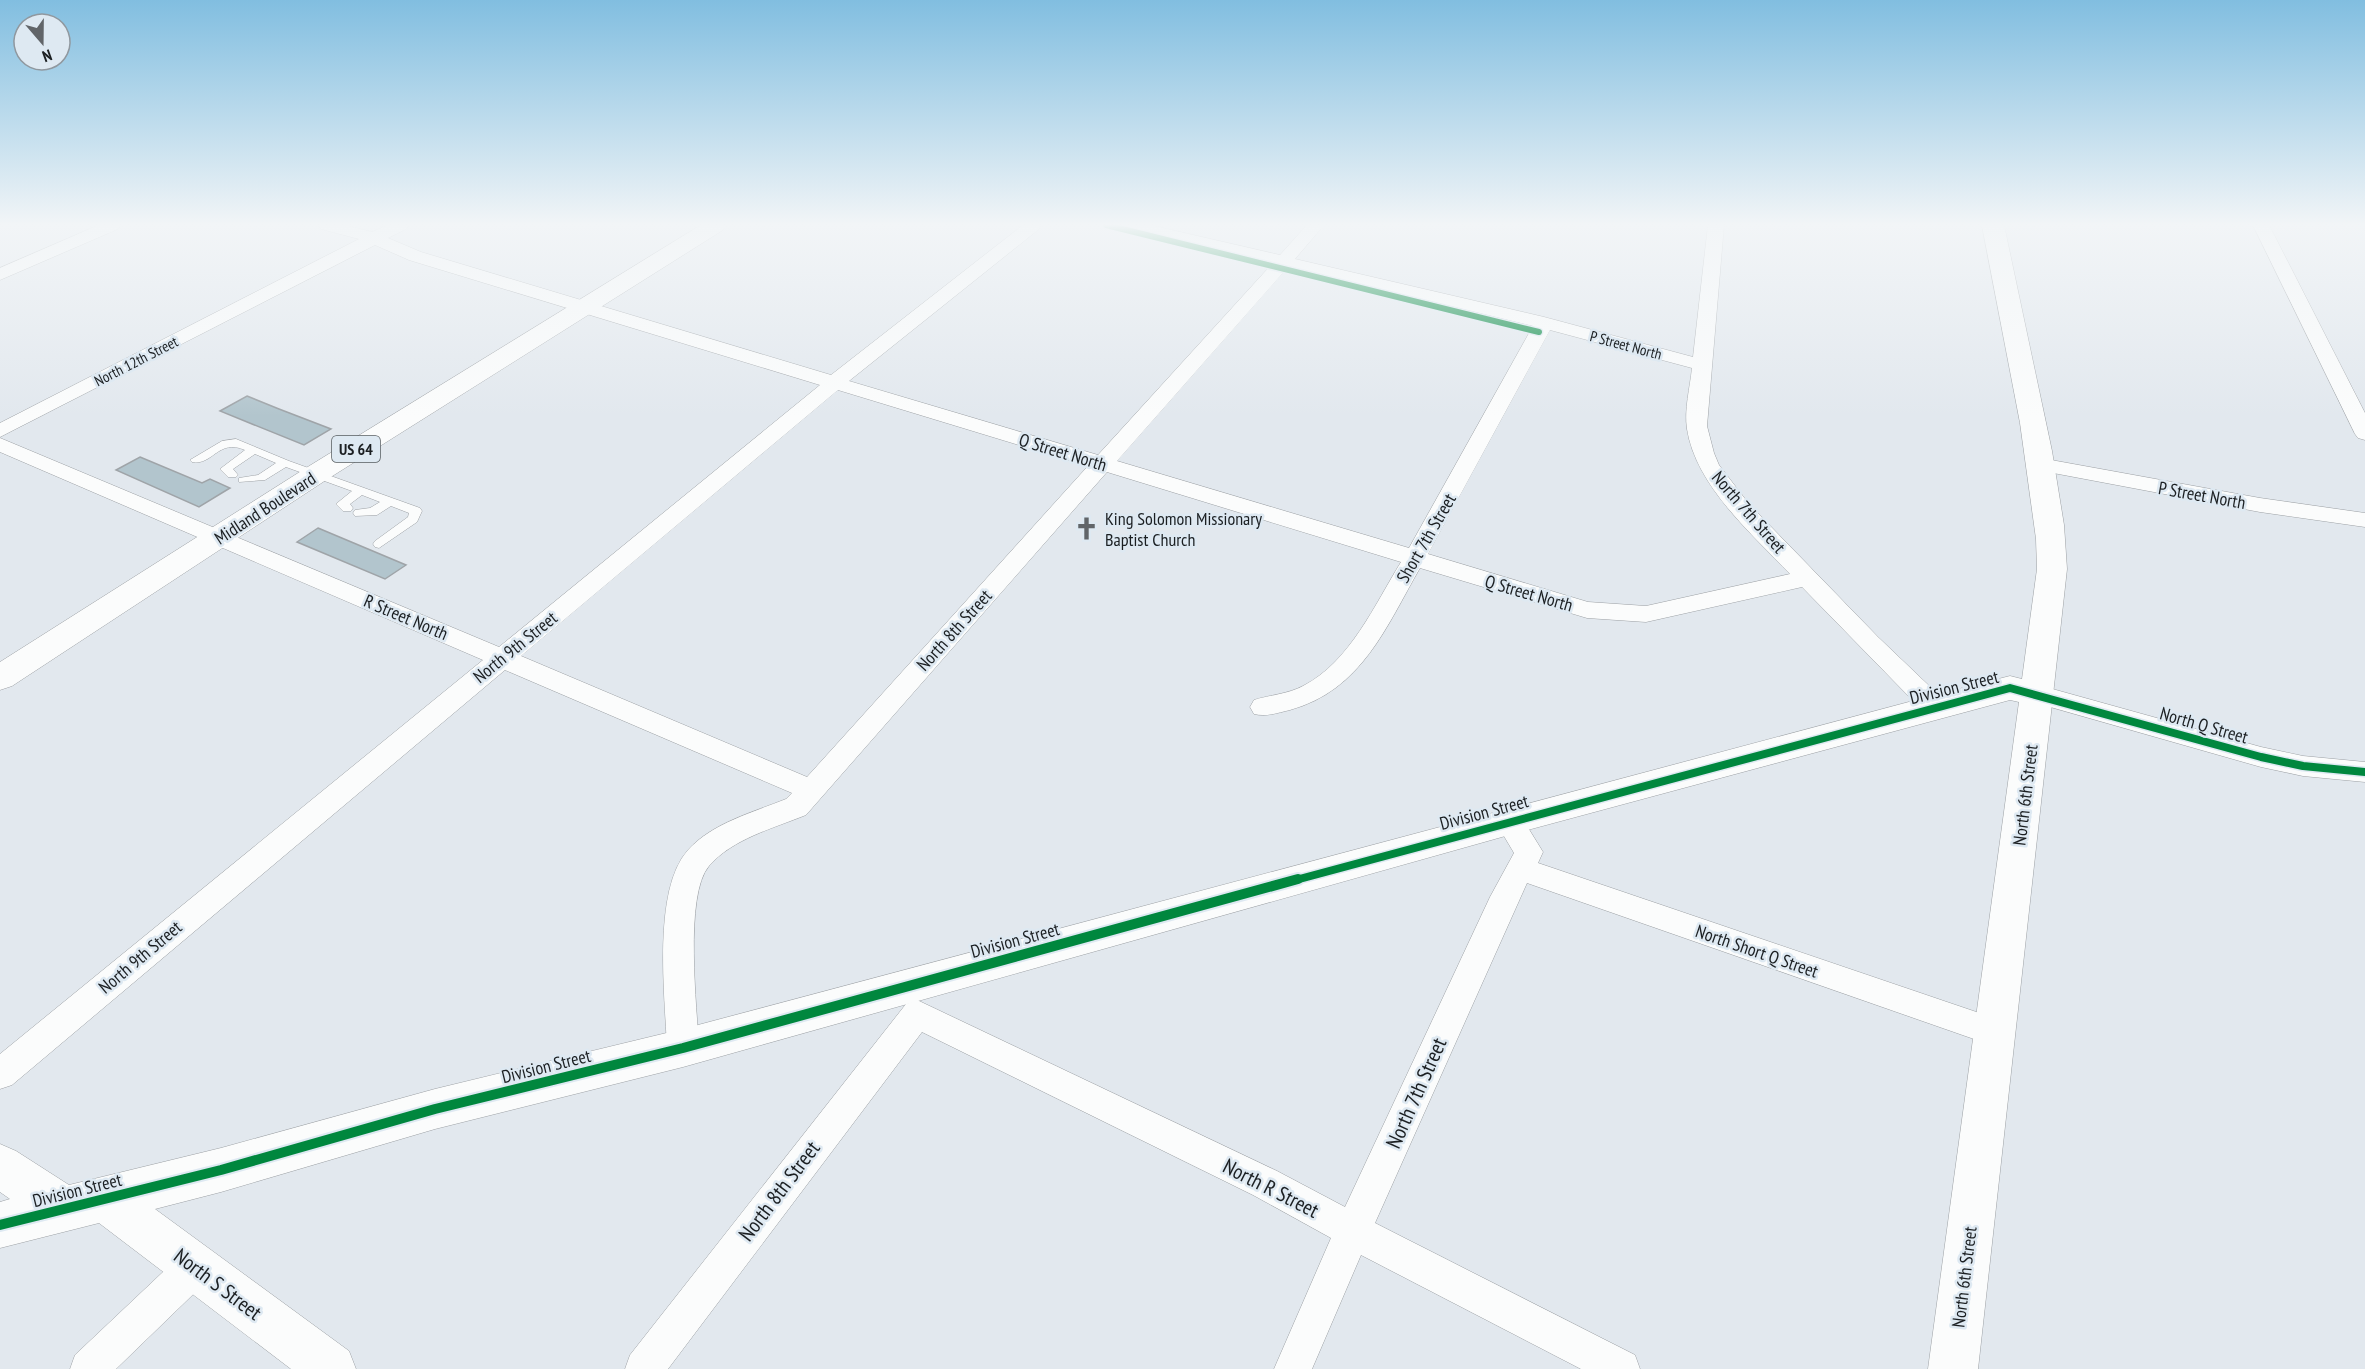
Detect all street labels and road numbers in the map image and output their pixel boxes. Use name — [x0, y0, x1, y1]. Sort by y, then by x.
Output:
street label: P Street North — [1588, 326, 1664, 364]
street label: North 12th Street — [91, 332, 181, 390]
street label: Q Street North — [1016, 428, 1110, 476]
road number: US 64 — [332, 436, 380, 462]
street label: North 7th Street — [1707, 466, 1791, 558]
street label: Midland Boulevard — [210, 467, 320, 549]
street label: P Street North — [2157, 476, 2247, 514]
street label: Short 7th Street — [1391, 489, 1461, 587]
street label: Q Street North — [1482, 569, 1576, 617]
street label: North 8th Street — [911, 585, 997, 675]
street label: R Street North — [360, 589, 452, 645]
street label: North 9th Street — [468, 606, 562, 688]
street label: Division Street — [1907, 665, 2001, 709]
street label: North Q Street — [2157, 701, 2251, 749]
street label: North 6th Street — [2007, 743, 2043, 847]
street label: Division Street — [1437, 789, 1531, 835]
street label: North 9th Street — [94, 916, 186, 998]
street label: Division Street — [968, 917, 1062, 963]
street label: North Short Q Street — [1693, 919, 1821, 983]
street label: North 7th Street — [1380, 1033, 1452, 1153]
street label: Division Street — [499, 1044, 593, 1088]
street label: North 8th Street — [733, 1135, 826, 1246]
street label: North R Street — [1218, 1152, 1324, 1224]
street label: Division Street — [30, 1168, 124, 1212]
street label: North 6th Street — [1946, 1225, 1982, 1329]
street label: North S Street — [169, 1242, 267, 1326]

